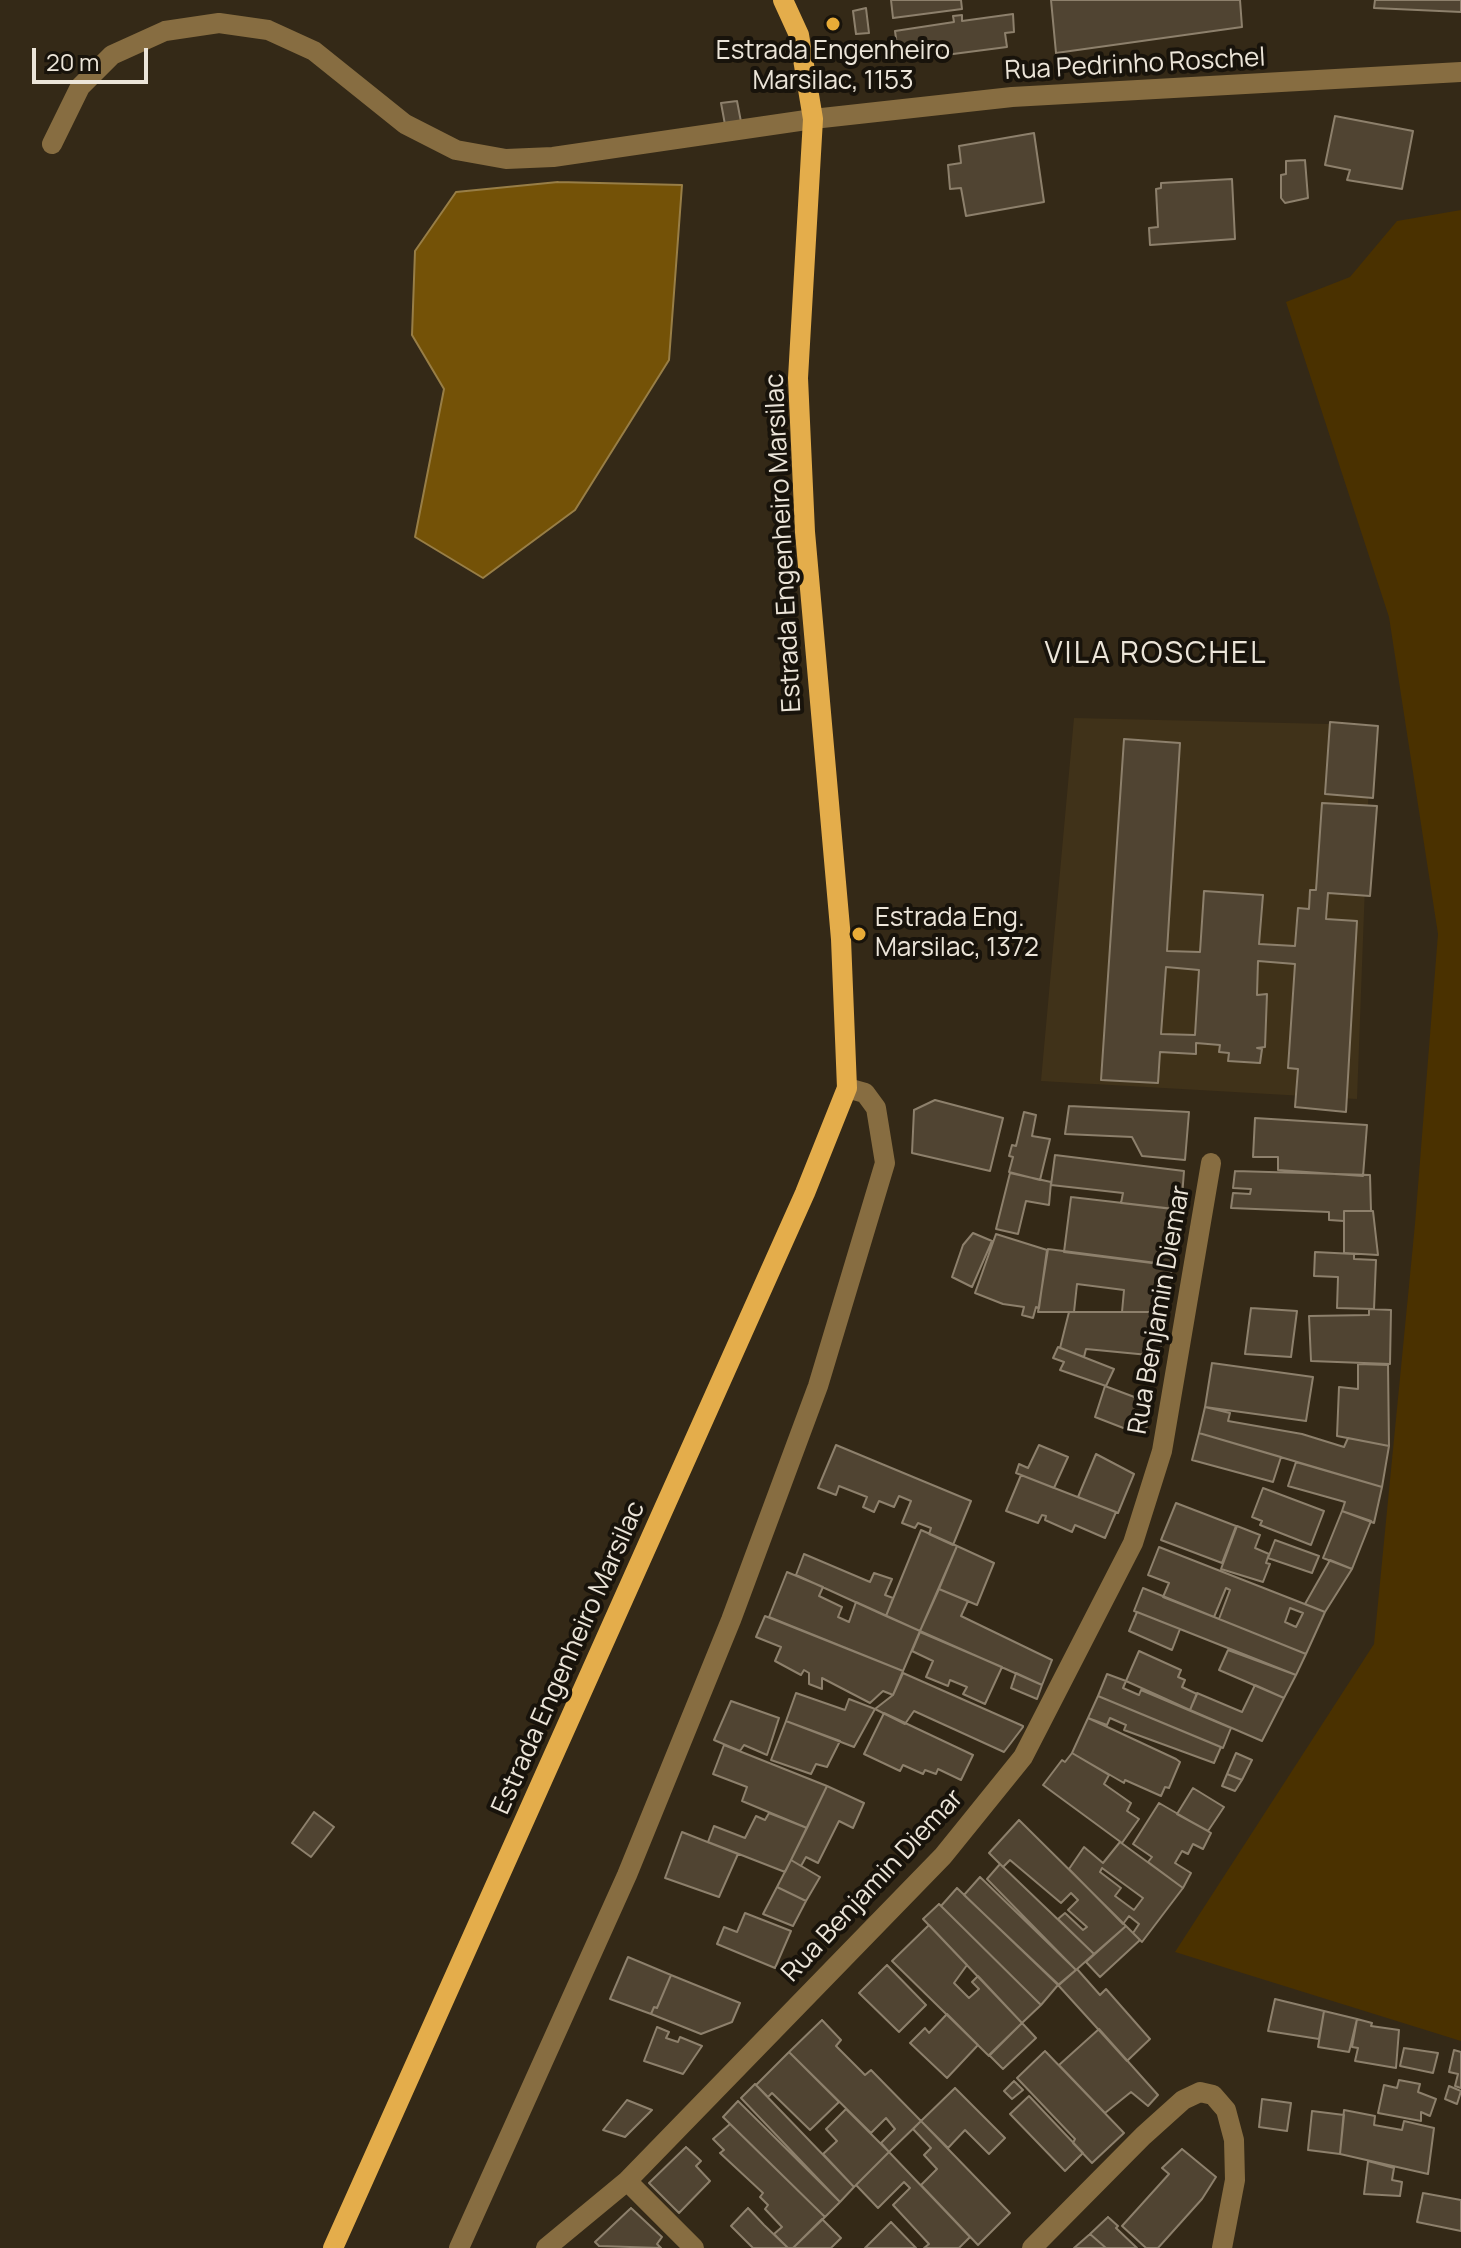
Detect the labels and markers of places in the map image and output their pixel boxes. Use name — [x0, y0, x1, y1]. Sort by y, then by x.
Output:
marker: Estrada Engenheiro Marsilac, 1153 — [824, 15, 842, 33]
place label: Estrada Engenheiro Marsilac, 1153 — [716, 36, 950, 98]
place label: Estrada Eng. Marsilac, 1372 — [875, 903, 1039, 964]
marker: Estrada Eng. Marsilac, 1372 — [850, 925, 868, 943]

